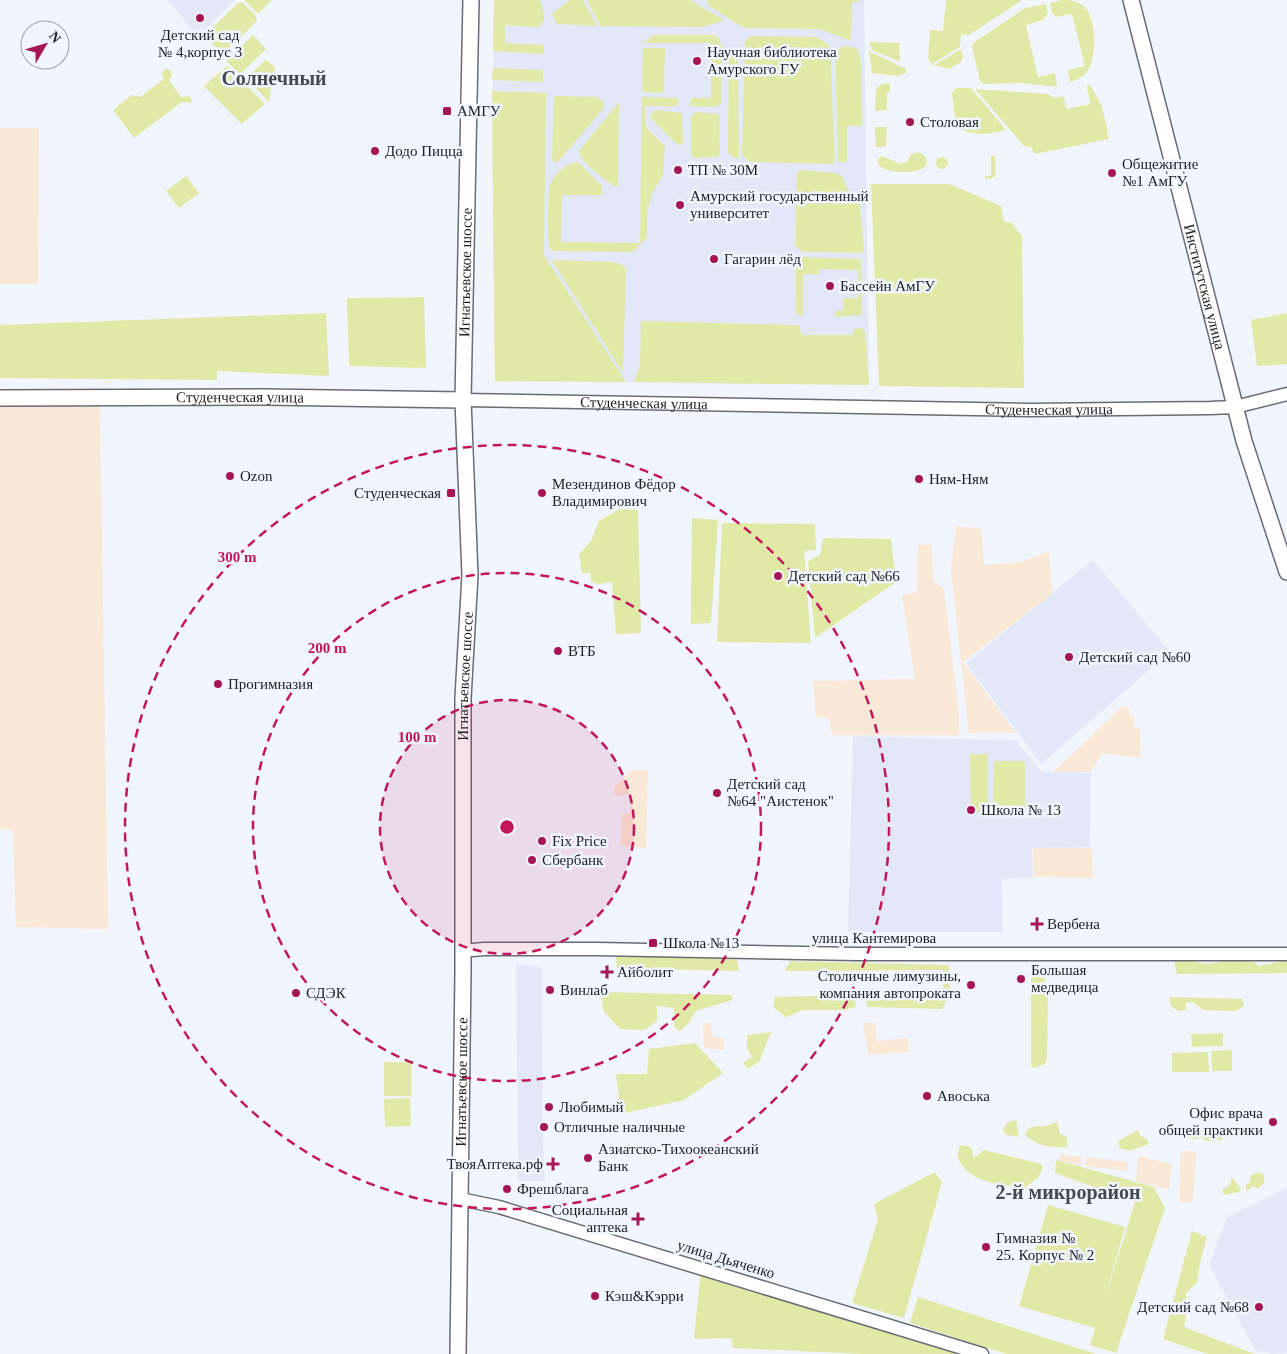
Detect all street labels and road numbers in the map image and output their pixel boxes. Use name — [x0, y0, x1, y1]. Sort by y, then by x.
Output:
street label: Игнатьевское шоссе — [456, 207, 475, 337]
street label: Институтская улица — [1181, 222, 1228, 351]
street label: Студенческая улица — [176, 389, 304, 406]
street label: Студенческая улица — [580, 394, 708, 412]
street label: Студенческая улица — [985, 401, 1113, 418]
street label: Игнатьевское шоссе — [455, 611, 476, 741]
street label: улица Кантемирова — [812, 930, 937, 946]
street label: Игнатьевское шоссе — [453, 1017, 470, 1147]
street label: улица Дьяченко — [675, 1237, 777, 1281]

